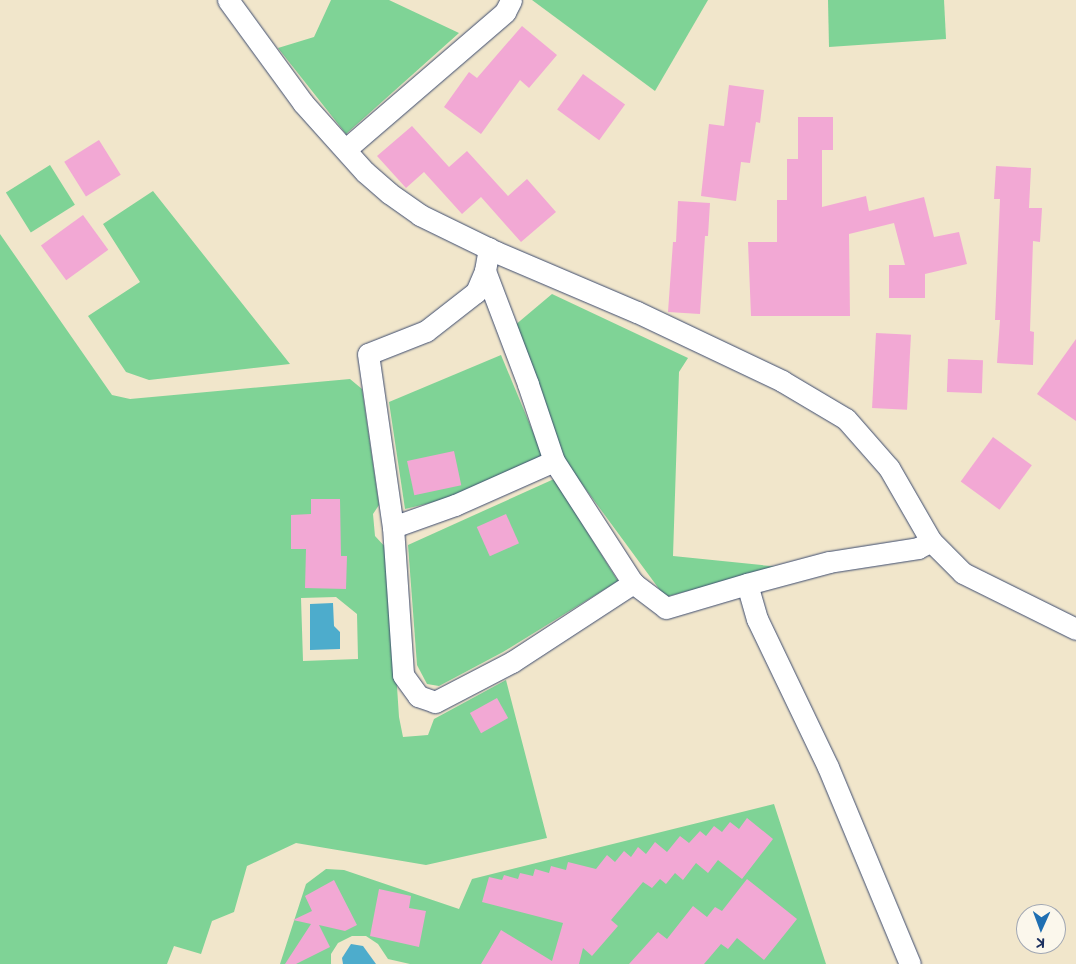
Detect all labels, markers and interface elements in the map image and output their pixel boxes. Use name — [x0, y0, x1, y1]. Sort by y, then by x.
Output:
north arrow — [1016, 904, 1066, 954]
text: K — [1036, 934, 1045, 953]

